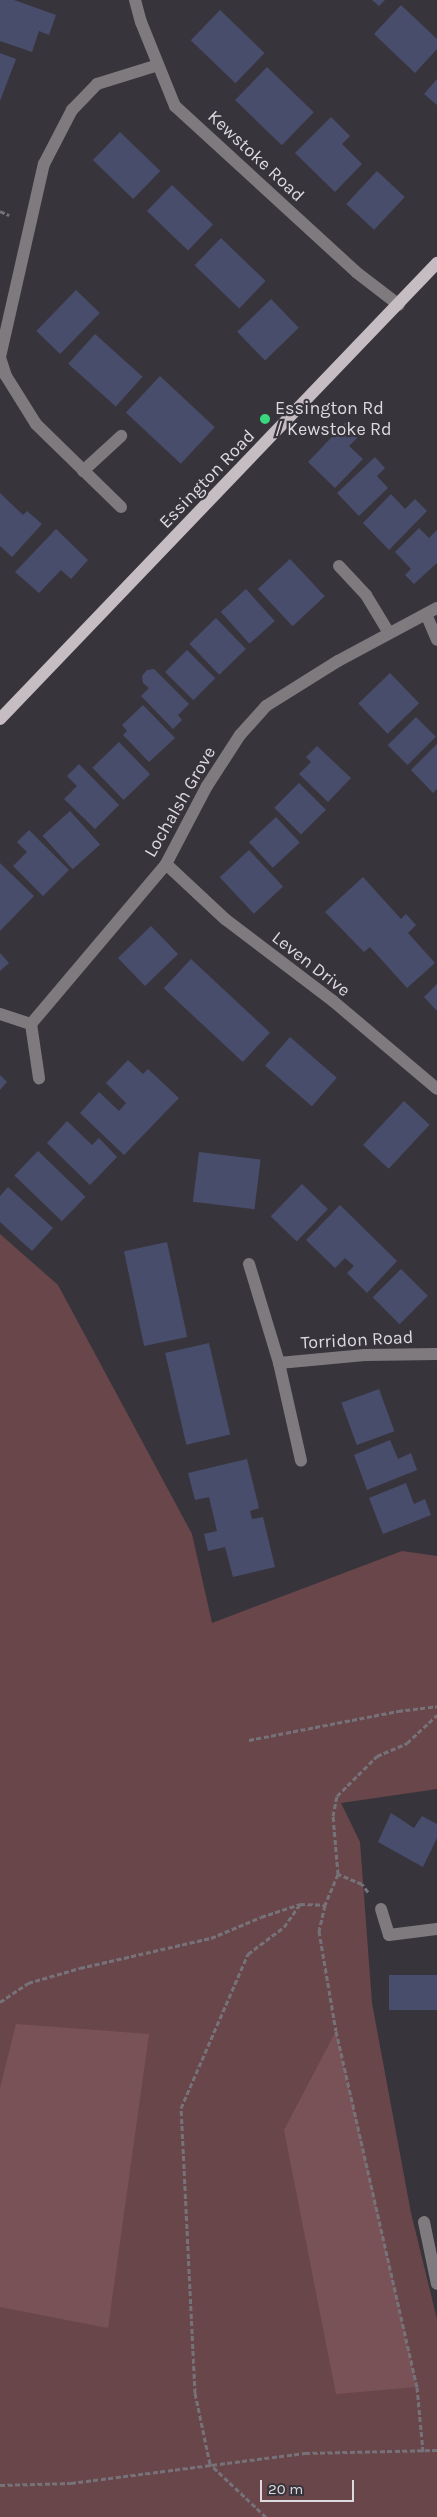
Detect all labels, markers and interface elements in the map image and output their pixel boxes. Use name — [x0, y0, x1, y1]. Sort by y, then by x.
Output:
street label: Kewstoke Road — [203, 106, 309, 206]
place label: Essington Rd / Kewstoke Rd — [275, 398, 392, 440]
marker: Essington Rd / Kewstoke Rd — [259, 413, 271, 425]
street label: Essington Road — [155, 425, 259, 533]
street label: Lochalsh Grove — [140, 743, 220, 861]
street label: Leven Drive — [268, 927, 354, 1001]
street label: Torridon Road — [300, 1326, 414, 1354]
scale bar — [262, 2470, 356, 2502]
text: 20 m — [268, 2480, 303, 2498]

